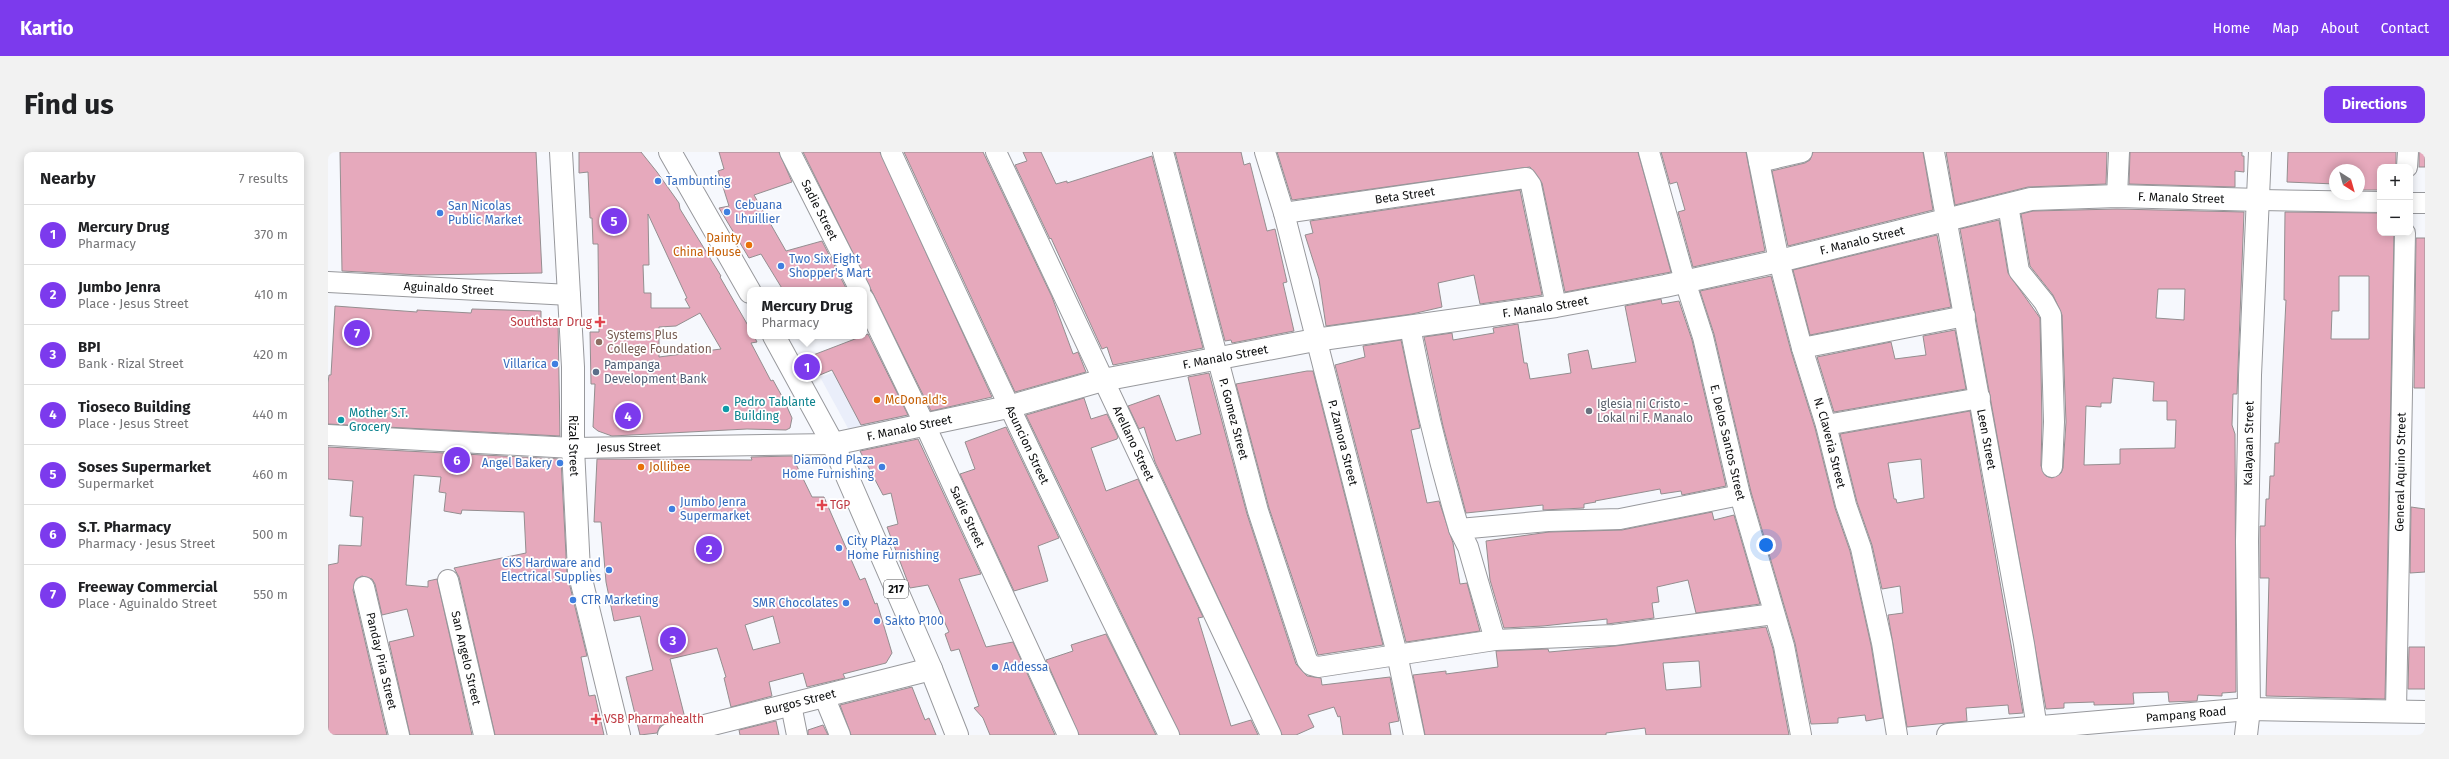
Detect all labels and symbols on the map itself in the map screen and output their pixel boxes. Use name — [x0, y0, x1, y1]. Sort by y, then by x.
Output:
north arrow — [2329, 164, 2365, 200]
place label: Tambunting — [666, 174, 731, 188]
marker: Tambunting — [653, 176, 663, 186]
street label: Sadie Street — [798, 177, 841, 243]
street label: Beta Street — [1374, 184, 1436, 207]
street label: F. Manalo Street — [2138, 190, 2225, 206]
place label: Cebuana Lhuillier — [735, 198, 782, 226]
place label: San Nicolas Public Market — [448, 199, 523, 227]
pin: 5 — [601, 206, 627, 236]
marker: Cebuana Lhuillier — [722, 207, 732, 217]
marker: San Nicolas Public Market — [435, 208, 445, 218]
street label: F. Manalo Street — [1818, 223, 1907, 258]
place label: Dainty China House — [673, 231, 741, 259]
marker: Dainty China House — [744, 240, 754, 250]
place label: Two Six Eight Shopper's Mart — [789, 252, 872, 280]
marker: Two Six Eight Shopper's Mart — [776, 261, 786, 271]
street label: Aguinaldo Street — [403, 279, 495, 298]
street label: F. Manalo Street — [1501, 293, 1590, 320]
place label: Southstar Drug — [510, 315, 593, 329]
marker: Southstar Drug — [595, 317, 605, 327]
pin: 7 — [344, 318, 370, 348]
place label: Systems Plus College Foundation — [607, 328, 712, 356]
marker: Systems Plus College Foundation — [594, 337, 604, 347]
street label: F. Manalo Street — [1181, 342, 1270, 372]
pin: 1 — [794, 352, 820, 382]
place label: Villarica — [503, 357, 547, 371]
place label: Pampanga Development Bank — [604, 358, 707, 386]
marker: Villarica — [550, 359, 560, 369]
marker: Pampanga Development Bank — [591, 367, 601, 377]
street label: P. Gomez Street — [1216, 376, 1251, 462]
street label: E. Delos Santos Street — [1707, 383, 1748, 503]
place label: McDonald's — [885, 393, 947, 407]
place label: Pedro Tablante Building — [734, 395, 816, 423]
marker: McDonald's — [872, 395, 882, 405]
street label: N. Claveria Street — [1811, 396, 1849, 490]
place label: Iglesia ni Cristo - Lokal ni F. Manalo — [1597, 397, 1693, 425]
street label: P. Zamora Street — [1325, 398, 1361, 488]
street label: Kalayaan Street — [2241, 400, 2257, 486]
pin: 4 — [615, 401, 641, 431]
street label: Asuncion Street — [1003, 403, 1052, 487]
marker: Pedro Tablante Building — [721, 404, 731, 414]
street label: Arellano Street — [1110, 404, 1157, 483]
place label: Mother S.T. Grocery — [349, 406, 408, 434]
marker: Iglesia ni Cristo - Lokal ni F. Manalo — [1584, 406, 1594, 416]
street label: Leen Street — [1974, 408, 1999, 471]
street label: F. Manalo Street — [865, 412, 954, 444]
street label: General Aquino Street — [2392, 412, 2409, 532]
marker: Mother S.T. Grocery — [336, 415, 346, 425]
street label: Rizal Street — [566, 415, 581, 477]
street label: Jesus Street — [596, 440, 662, 455]
pin: 6 — [444, 445, 470, 475]
place label: Diamond Plaza Home Furnishing — [782, 453, 875, 481]
place label: Angel Bakery — [482, 456, 552, 470]
marker: Angel Bakery — [555, 458, 565, 468]
place label: Jollibee — [649, 460, 690, 474]
marker: Jollibee — [636, 462, 646, 472]
marker: Diamond Plaza Home Furnishing — [877, 462, 887, 472]
street label: Sadie Street — [947, 484, 988, 550]
place label: Jumbo Jenra Supermarket — [680, 495, 751, 523]
place label: TGP — [830, 498, 850, 512]
marker: TGP — [817, 500, 827, 510]
marker: Jumbo Jenra Supermarket — [667, 504, 677, 514]
pin: 2 — [696, 534, 722, 564]
place label: City Plaza Home Furnishing — [847, 534, 940, 562]
your location — [1756, 535, 1776, 555]
marker: City Plaza Home Furnishing — [834, 543, 844, 553]
place label: CKS Hardware and Electrical Supplies — [501, 556, 601, 584]
marker: CKS Hardware and Electrical Supplies — [604, 565, 614, 575]
road number: 217 — [884, 580, 908, 598]
place label: CTR Marketing — [581, 593, 659, 607]
marker: CTR Marketing — [568, 595, 578, 605]
place label: SMR Chocolates — [752, 596, 838, 610]
marker: SMR Chocolates — [841, 598, 851, 608]
street label: San Angelo Street — [448, 610, 484, 707]
street label: Panday Pira Street — [363, 611, 400, 712]
place label: Sakto P100 — [885, 614, 944, 628]
marker: Sakto P100 — [872, 616, 882, 626]
pin: 3 — [660, 625, 686, 655]
place label: Addessa — [1003, 660, 1048, 674]
marker: Addessa — [990, 662, 1000, 672]
street label: Burgos Street — [763, 686, 838, 718]
street label: Pampang Road — [2145, 704, 2227, 725]
place label: VSB Pharmahealth — [604, 712, 704, 726]
marker: VSB Pharmahealth — [591, 714, 601, 724]

